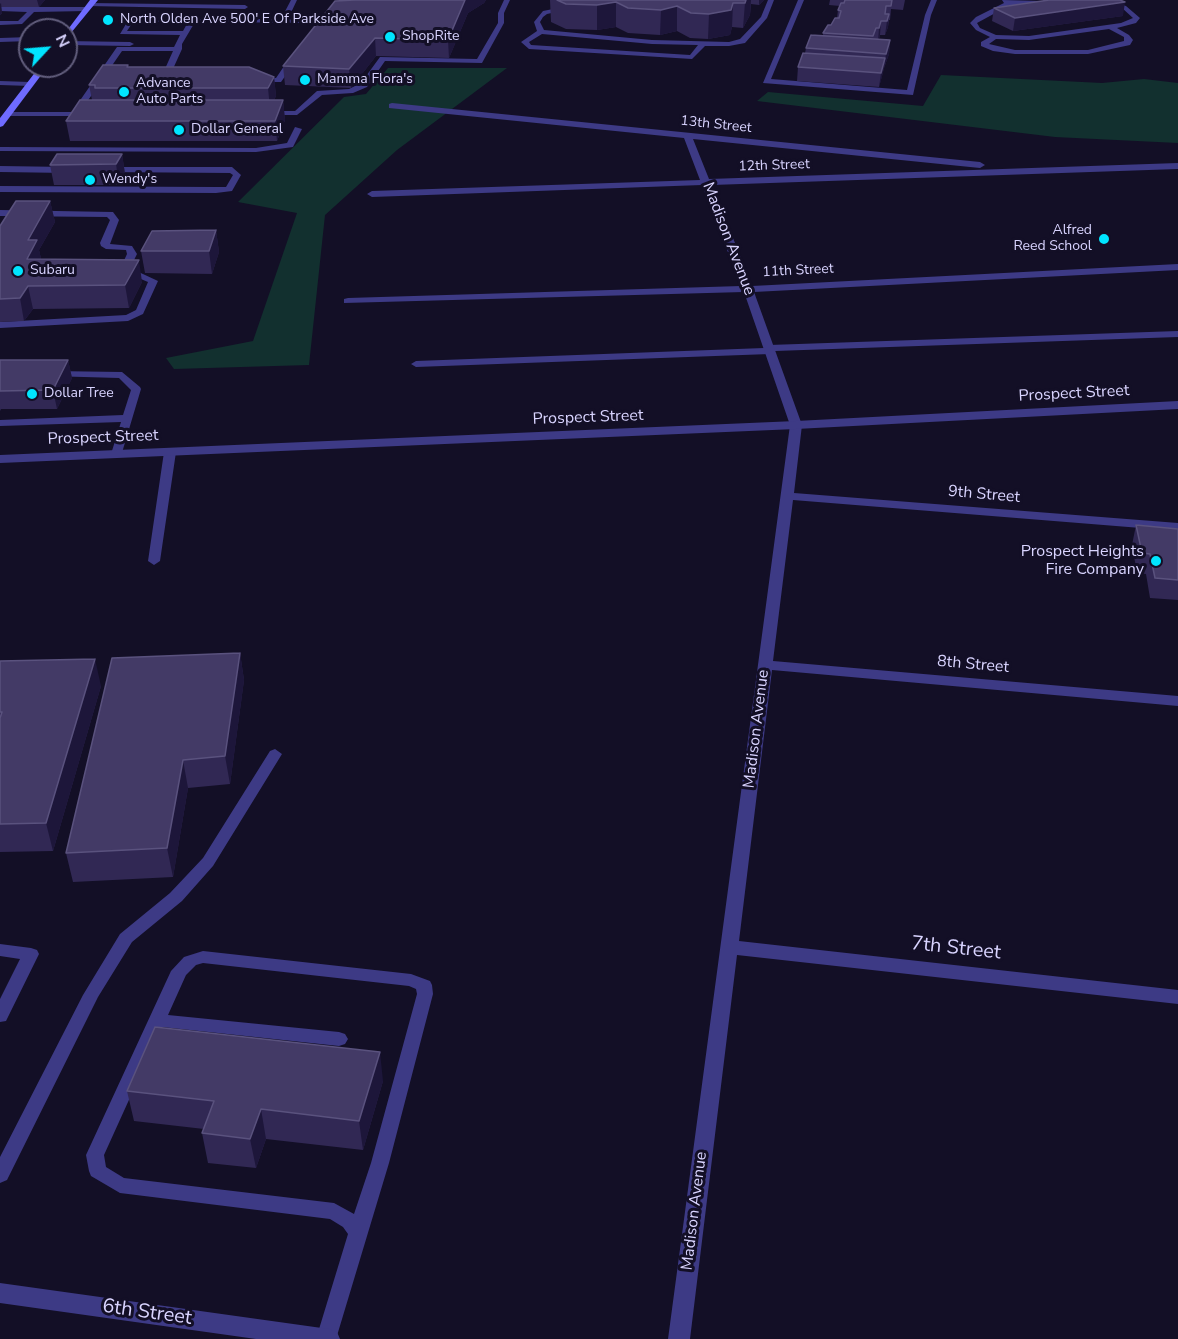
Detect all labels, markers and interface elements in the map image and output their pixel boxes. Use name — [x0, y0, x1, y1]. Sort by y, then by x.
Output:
place label: North Olden Ave 500' E Of Parkside Ave — [120, 12, 374, 28]
marker: North Olden Ave 500' E Of Parkside Ave — [101, 13, 115, 27]
north arrow — [18, 18, 78, 78]
place label: ShopRite — [402, 29, 459, 45]
marker: ShopRite — [383, 30, 397, 44]
text: N — [50, 31, 75, 51]
place label: Mamma Flora's — [317, 72, 413, 88]
marker: Mamma Flora's — [298, 73, 312, 87]
place label: Advance Auto Parts — [136, 76, 203, 108]
marker: Advance Auto Parts — [117, 85, 131, 99]
street label: 13th Street — [680, 113, 752, 137]
place label: Dollar General — [191, 122, 283, 138]
marker: Dollar General — [172, 123, 186, 137]
street label: 12th Street — [738, 156, 810, 176]
place label: Wendy's — [102, 172, 157, 188]
marker: Wendy's — [83, 173, 97, 187]
street label: Madison Avenue — [698, 180, 758, 298]
place label: Alfred Reed School — [1013, 223, 1092, 256]
marker: Alfred Reed School — [1097, 232, 1111, 246]
street label: 11th Street — [762, 261, 834, 281]
place label: Subaru — [30, 263, 75, 279]
marker: Subaru — [11, 264, 25, 278]
street label: Prospect Street — [1018, 382, 1130, 406]
place label: Dollar Tree — [44, 386, 114, 402]
marker: Dollar Tree — [25, 387, 39, 401]
street label: Prospect Street — [532, 406, 644, 430]
street label: Prospect Street — [47, 426, 159, 450]
street label: 9th Street — [947, 482, 1021, 508]
place label: Prospect Heights Fire Company — [1021, 542, 1144, 580]
marker: Prospect Heights Fire Company — [1149, 554, 1163, 568]
street label: 8th Street — [936, 652, 1010, 678]
street label: Madison Avenue — [740, 669, 774, 789]
street label: 7th Street — [910, 932, 1002, 966]
street label: Madison Avenue — [678, 1151, 712, 1271]
street label: 6th Street — [101, 1295, 193, 1331]

